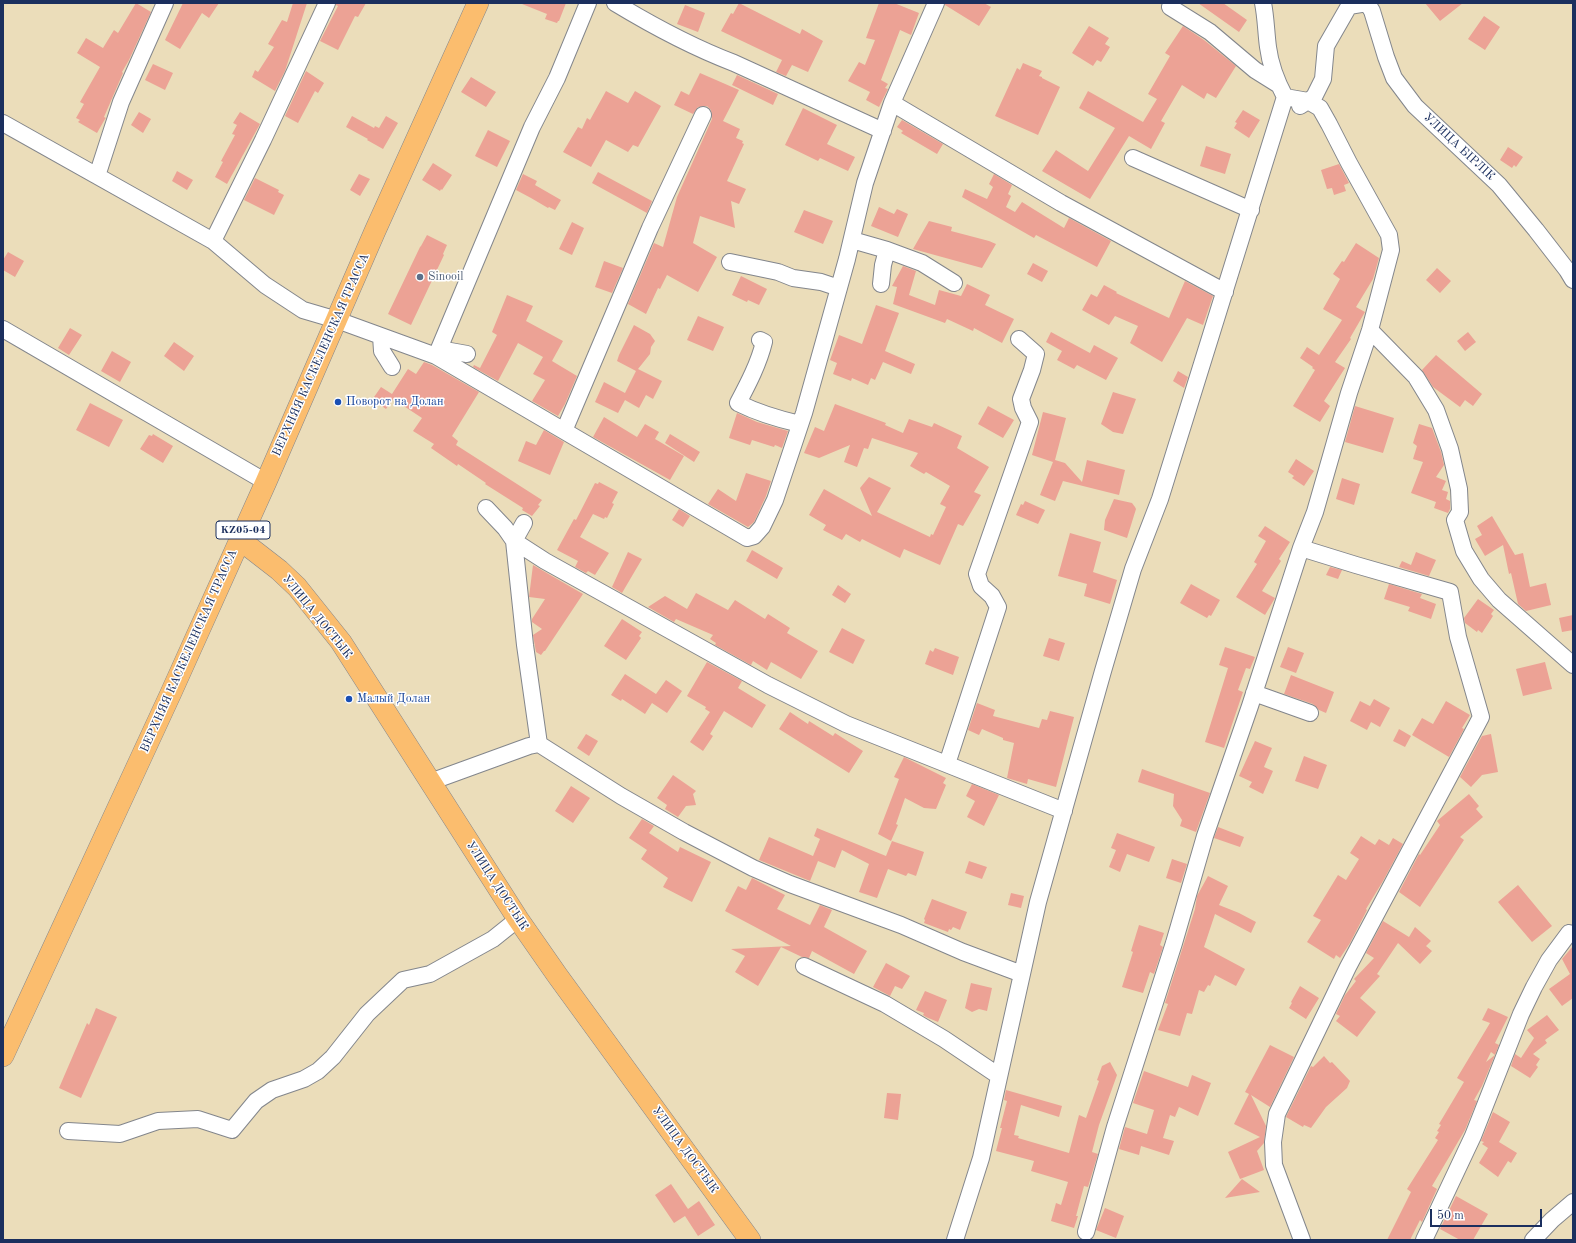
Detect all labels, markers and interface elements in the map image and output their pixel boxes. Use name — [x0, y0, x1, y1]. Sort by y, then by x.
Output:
street label: УЛИЦА БІРЛІК — [1420, 110, 1498, 184]
street label: ВЕРХНЯЯ КАСКЕЛЕНСКАЯ ТРАССА — [270, 251, 372, 459]
place label: Sinooil — [428, 270, 464, 284]
marker: Sinooil — [415, 272, 425, 282]
place label: Поворот на Долан — [346, 395, 444, 409]
marker: Поворот на Долан — [333, 397, 343, 407]
road number: KZ05-04 — [216, 521, 270, 539]
street label: ВЕРХНЯЯ КАСКЕЛЕНСКАЯ ТРАССА — [138, 547, 240, 755]
street label: УЛИЦА ДОСТЫК — [279, 572, 355, 662]
place label: Малый Долан — [357, 692, 430, 706]
marker: Малый Долан — [344, 694, 354, 704]
street label: УЛИЦА ДОСТЫК — [463, 839, 531, 933]
street label: УЛИЦА ДОСТЫК — [649, 1104, 721, 1196]
scale bar — [1432, 1201, 1544, 1227]
text: 50 m — [1437, 1210, 1464, 1222]

